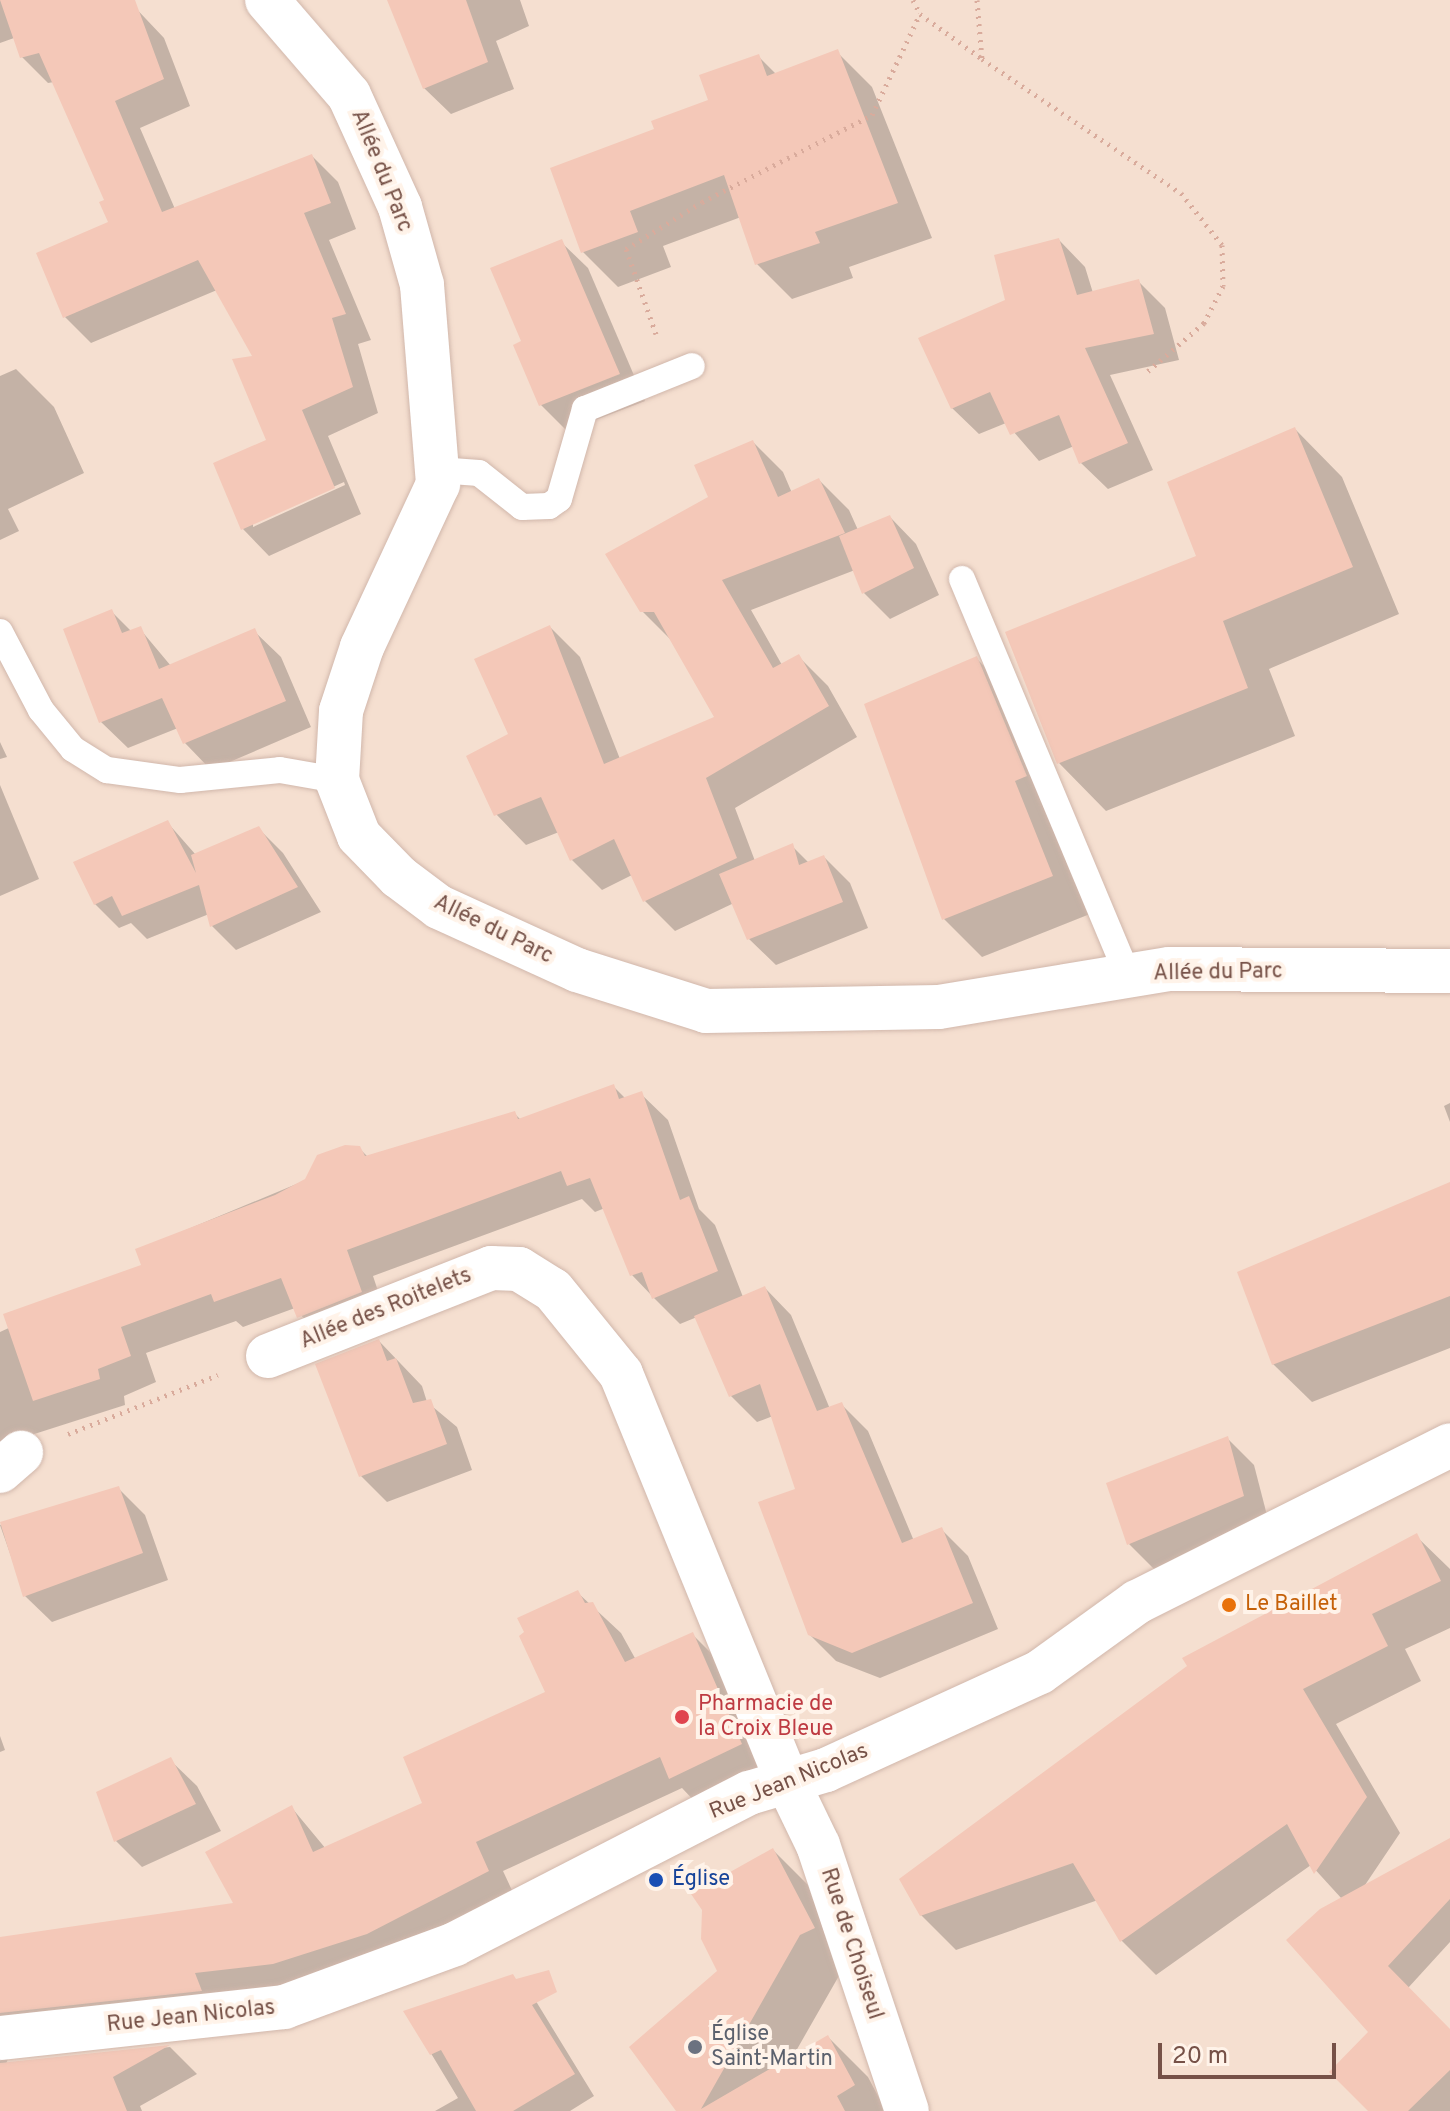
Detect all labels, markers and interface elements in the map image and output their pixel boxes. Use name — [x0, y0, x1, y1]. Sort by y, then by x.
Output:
street label: Allée du Parc — [345, 106, 417, 236]
street label: Allée du Parc — [429, 890, 557, 970]
street label: Allée du Parc — [1153, 959, 1283, 987]
street label: Allée des Roitelets — [296, 1263, 476, 1355]
place label: Le Baillet — [1245, 1592, 1338, 1618]
marker: Le Baillet — [1220, 1596, 1238, 1614]
place label: Pharmacie de la Croix Bleue — [698, 1691, 833, 1742]
marker: Pharmacie de la Croix Bleue — [673, 1708, 691, 1726]
street label: Rue Jean Nicolas — [706, 1738, 872, 1826]
street label: Rue de Choiseul — [814, 1865, 888, 2023]
place label: Église — [672, 1867, 730, 1893]
marker: Église — [647, 1871, 665, 1889]
street label: Rue Jean Nicolas — [106, 1995, 276, 2039]
place label: Église Saint-Martin — [711, 2021, 833, 2072]
scale bar — [1162, 2027, 1340, 2077]
marker: Église Saint-Martin — [686, 2038, 704, 2056]
text: 20 m — [1172, 2042, 1228, 2072]

